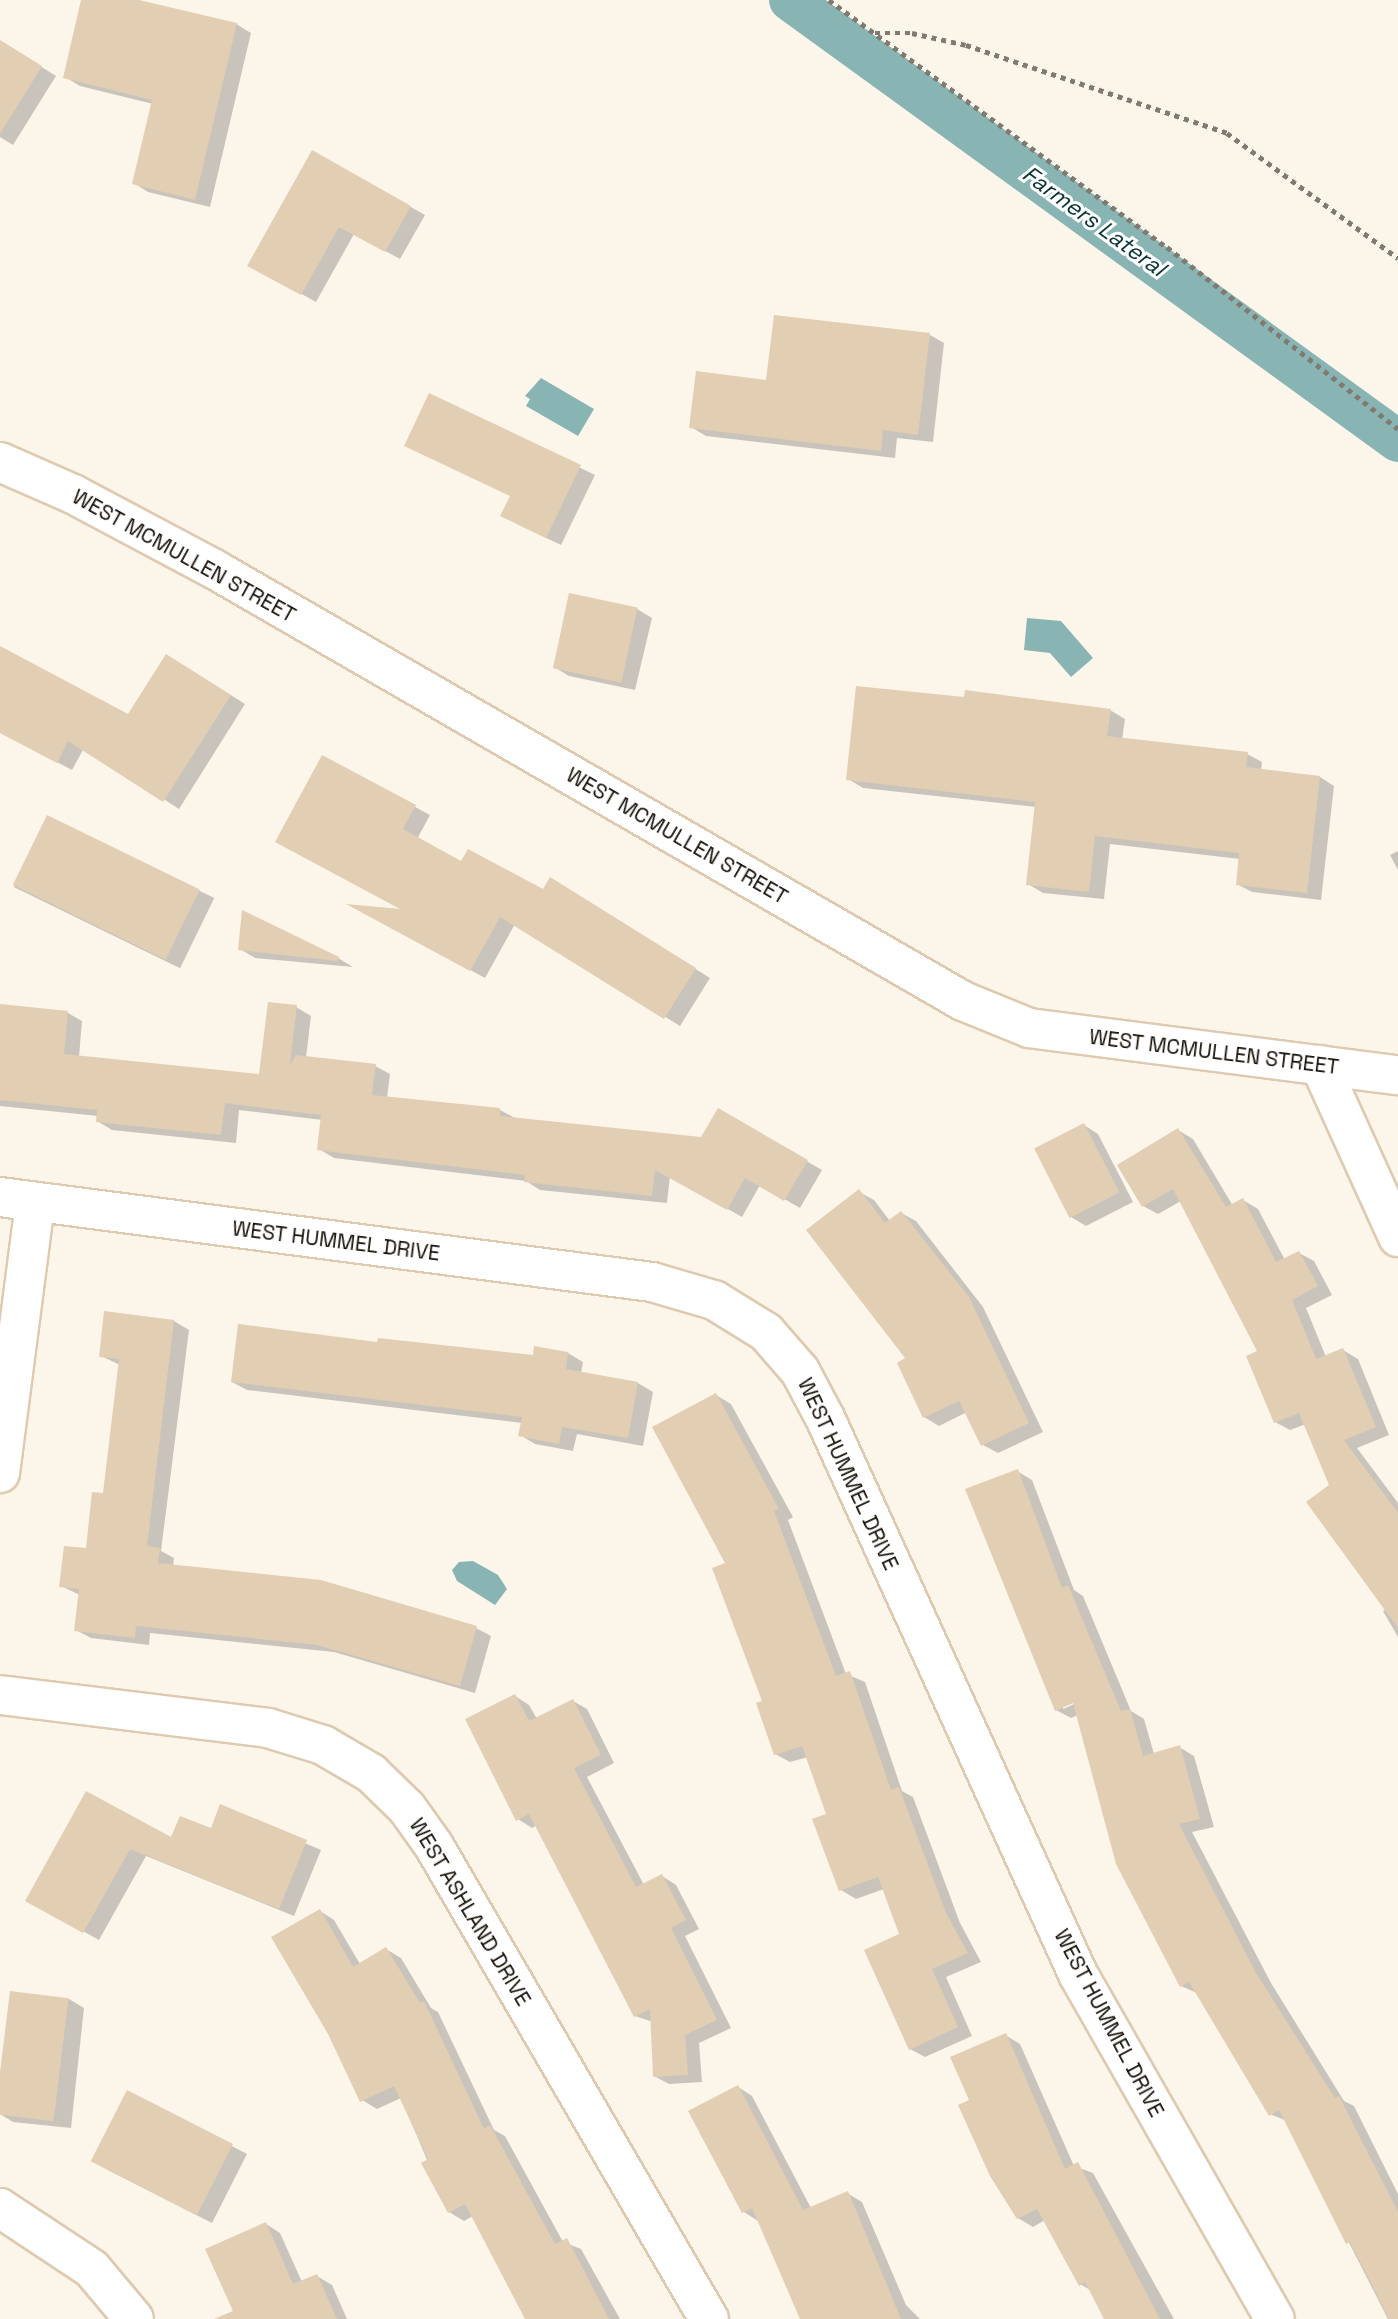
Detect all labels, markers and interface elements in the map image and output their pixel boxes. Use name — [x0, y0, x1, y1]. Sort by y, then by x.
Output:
water label: Farmers Lateral — [1017, 160, 1171, 282]
street label: WEST MCMULLEN STREET — [68, 484, 300, 628]
street label: WEST MCMULLEN STREET — [562, 762, 792, 910]
street label: WEST MCMULLEN STREET — [1087, 1024, 1341, 1080]
street label: WEST HUMMEL DRIVE — [230, 1216, 442, 1266]
street label: WEST HUMMEL DRIVE — [792, 1373, 904, 1575]
street label: WEST ASHLAND DRIVE — [404, 1813, 536, 2011]
street label: WEST HUMMEL DRIVE — [1049, 1924, 1169, 2122]

